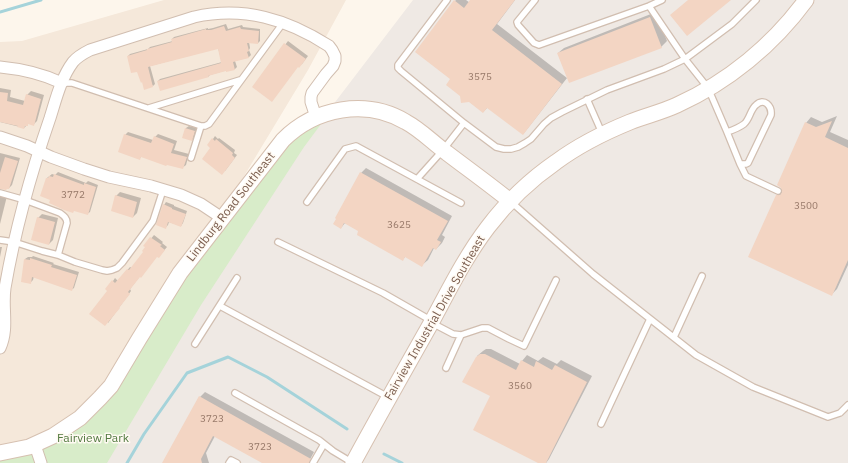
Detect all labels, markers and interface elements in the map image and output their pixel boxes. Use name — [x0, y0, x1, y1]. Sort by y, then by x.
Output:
house number: 3575 — [468, 71, 492, 83]
street label: Lindburg Road Southeast — [184, 149, 278, 265]
house number: 3772 — [61, 189, 85, 201]
house number: 3500 — [794, 200, 818, 212]
house number: 3625 — [387, 219, 411, 231]
street label: Fairview Industrial Drive Southeast — [382, 233, 488, 403]
house number: 3560 — [508, 380, 532, 392]
house number: 3723 — [200, 413, 224, 425]
park label: Fairview Park — [57, 432, 129, 446]
house number: 3723 — [248, 441, 272, 453]

